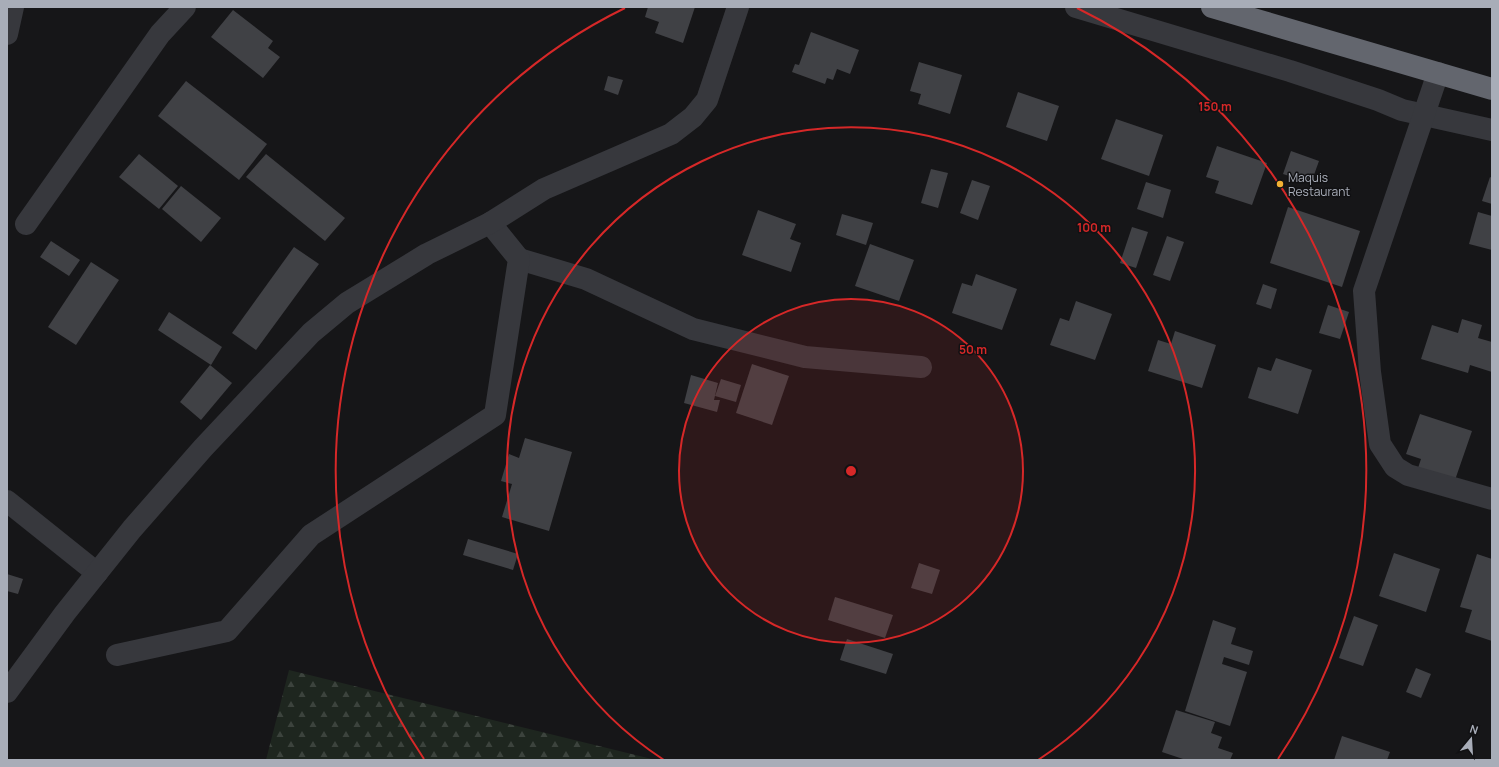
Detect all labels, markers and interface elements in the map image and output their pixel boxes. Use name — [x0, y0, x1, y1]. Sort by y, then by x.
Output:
text: 150 m — [1198, 98, 1232, 115]
place label: Maquis Restaurant — [1288, 169, 1350, 200]
marker: Maquis Restaurant — [1275, 179, 1285, 189]
text: 100 m — [1077, 219, 1111, 236]
text: 50 m — [959, 341, 987, 358]
centre of rings — [844, 464, 858, 478]
north arrow — [1451, 719, 1491, 759]
text: N — [1468, 721, 1480, 737]

